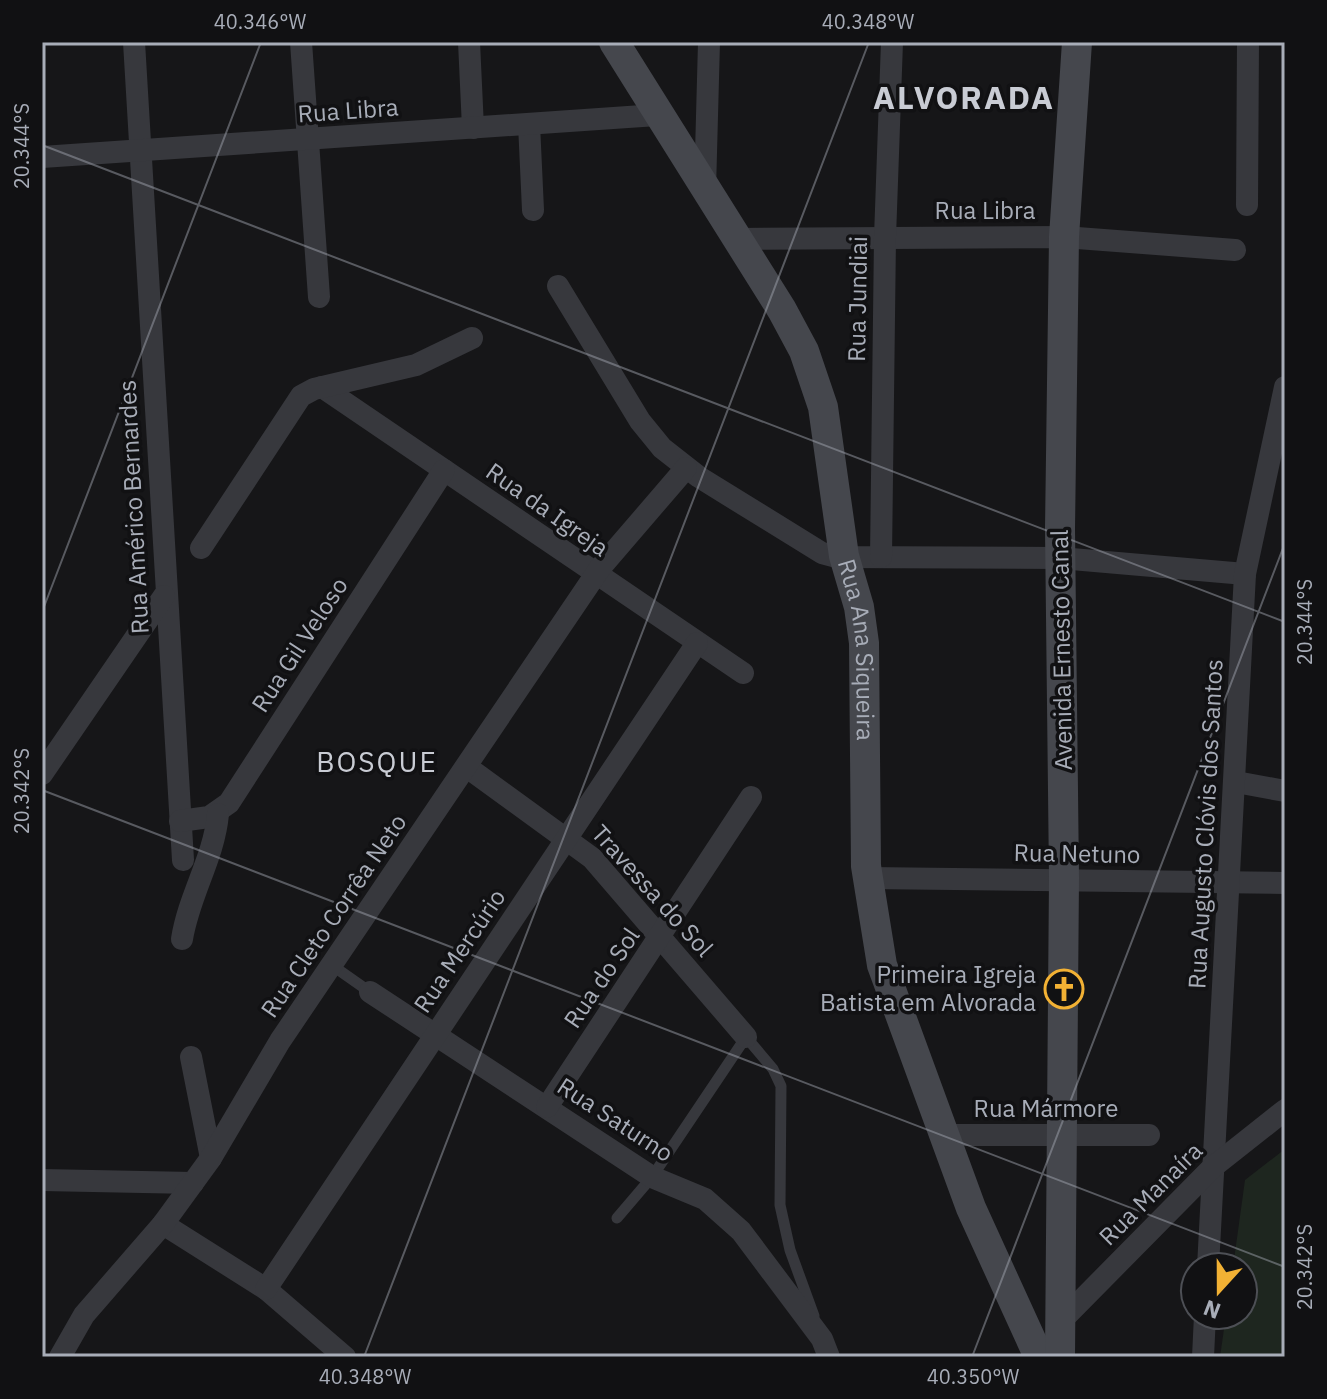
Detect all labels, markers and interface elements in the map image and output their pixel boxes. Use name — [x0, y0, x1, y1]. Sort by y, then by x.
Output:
text: 40.346°W — [214, 8, 306, 35]
text: 40.348°W — [822, 8, 914, 35]
district label: ALVORADA — [873, 76, 1055, 118]
street label: Rua Libra — [296, 91, 400, 129]
text: 20.344°S — [8, 103, 35, 189]
street label: Rua Libra — [935, 194, 1036, 226]
street label: Rua Jundiai — [840, 236, 874, 362]
street label: Rua Américo Bernardes — [110, 379, 156, 635]
street label: Rua da Igreja — [480, 455, 615, 563]
street label: Avenida Ernesto Canal — [1043, 529, 1079, 771]
street label: Rua Ana Siqueira — [831, 555, 882, 741]
street label: Rua Gil Veloso — [244, 571, 355, 718]
text: 20.344°S — [1291, 579, 1318, 665]
street label: Rua Augusto Clóvis dos Santos — [1180, 658, 1230, 990]
district label: BOSQUE — [316, 743, 438, 780]
text: 20.342°S — [8, 748, 35, 834]
street label: Rua Cleto Corrêa Neto — [253, 807, 413, 1023]
street label: Travessa do Sol — [585, 817, 721, 963]
street label: Rua Netuno — [1013, 836, 1141, 870]
street label: Rua Mercúrio — [406, 882, 512, 1019]
street label: Rua do Sol — [556, 921, 646, 1034]
place label: Primeira Igreja Batista em Alvorada — [820, 958, 1036, 1018]
church icon: Primeira Igreja Batista em Alvorada — [1043, 968, 1085, 1010]
street label: Rua Saturno — [551, 1070, 680, 1169]
street label: Rua Mármore — [974, 1092, 1118, 1124]
street label: Rua Manaíra — [1092, 1135, 1209, 1252]
text: 20.342°S — [1291, 1224, 1318, 1310]
north arrow — [1179, 1251, 1259, 1331]
text: N — [1199, 1294, 1224, 1327]
text: 40.348°W — [319, 1363, 411, 1390]
text: 40.350°W — [927, 1363, 1019, 1390]

